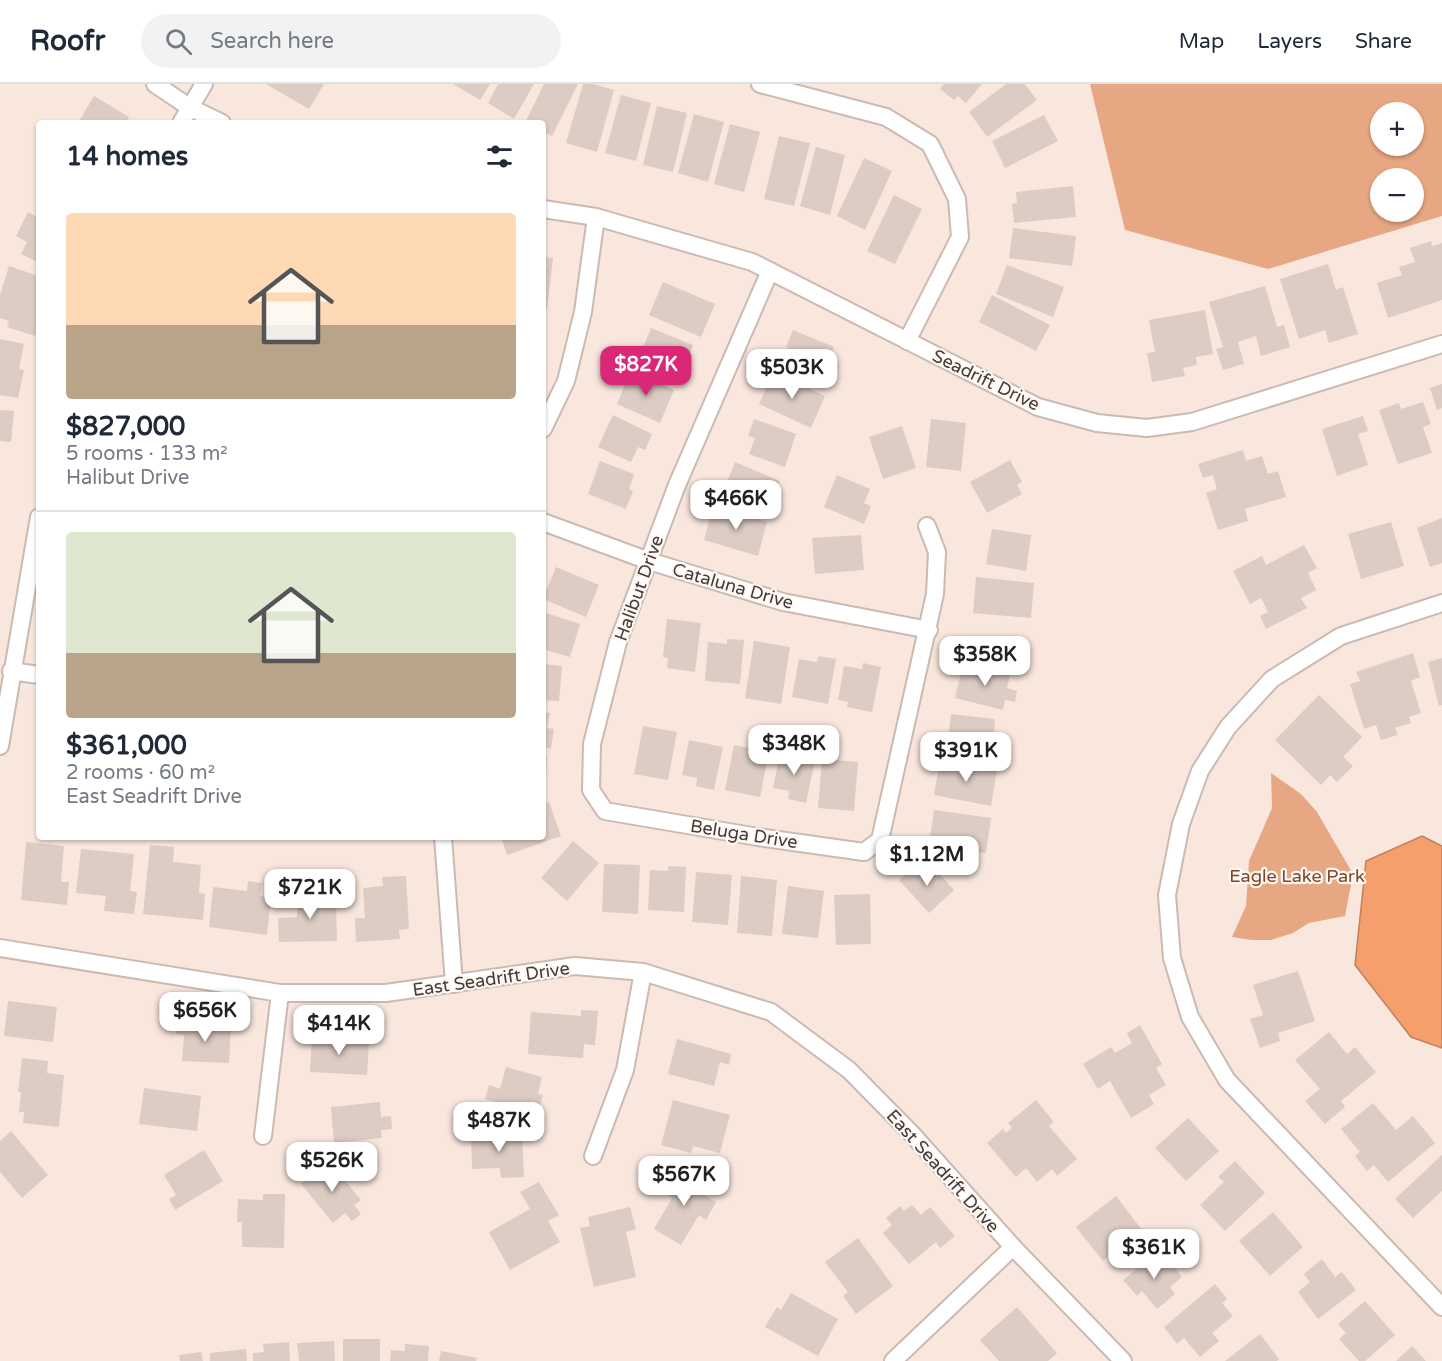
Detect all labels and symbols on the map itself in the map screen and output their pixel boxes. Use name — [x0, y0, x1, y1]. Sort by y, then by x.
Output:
street label: Seadrift Drive — [929, 345, 1043, 415]
pin: $827K — [604, 346, 688, 397]
pin: $503K — [750, 349, 834, 400]
pin: $466K — [694, 480, 778, 531]
street label: Halibut Drive — [610, 532, 668, 644]
street label: Cataluna Drive — [670, 558, 796, 614]
pin: $358K — [943, 636, 1027, 687]
pin: $348K — [752, 725, 836, 776]
pin: $391K — [924, 732, 1008, 783]
street label: Beluga Drive — [689, 815, 799, 853]
pin: $1.12M — [878, 836, 976, 887]
park label: Eagle Lake Park — [1229, 865, 1365, 887]
pin: $721K — [268, 869, 352, 920]
street label: East Seadrift Drive — [411, 957, 571, 1001]
pin: $656K — [163, 992, 247, 1043]
pin: $414K — [297, 1005, 381, 1056]
pin: $487K — [457, 1102, 541, 1153]
street label: East Seadrift Drive — [882, 1105, 1004, 1237]
pin: $526K — [290, 1142, 374, 1193]
pin: $567K — [642, 1156, 726, 1207]
pin: $361K — [1112, 1229, 1196, 1280]

